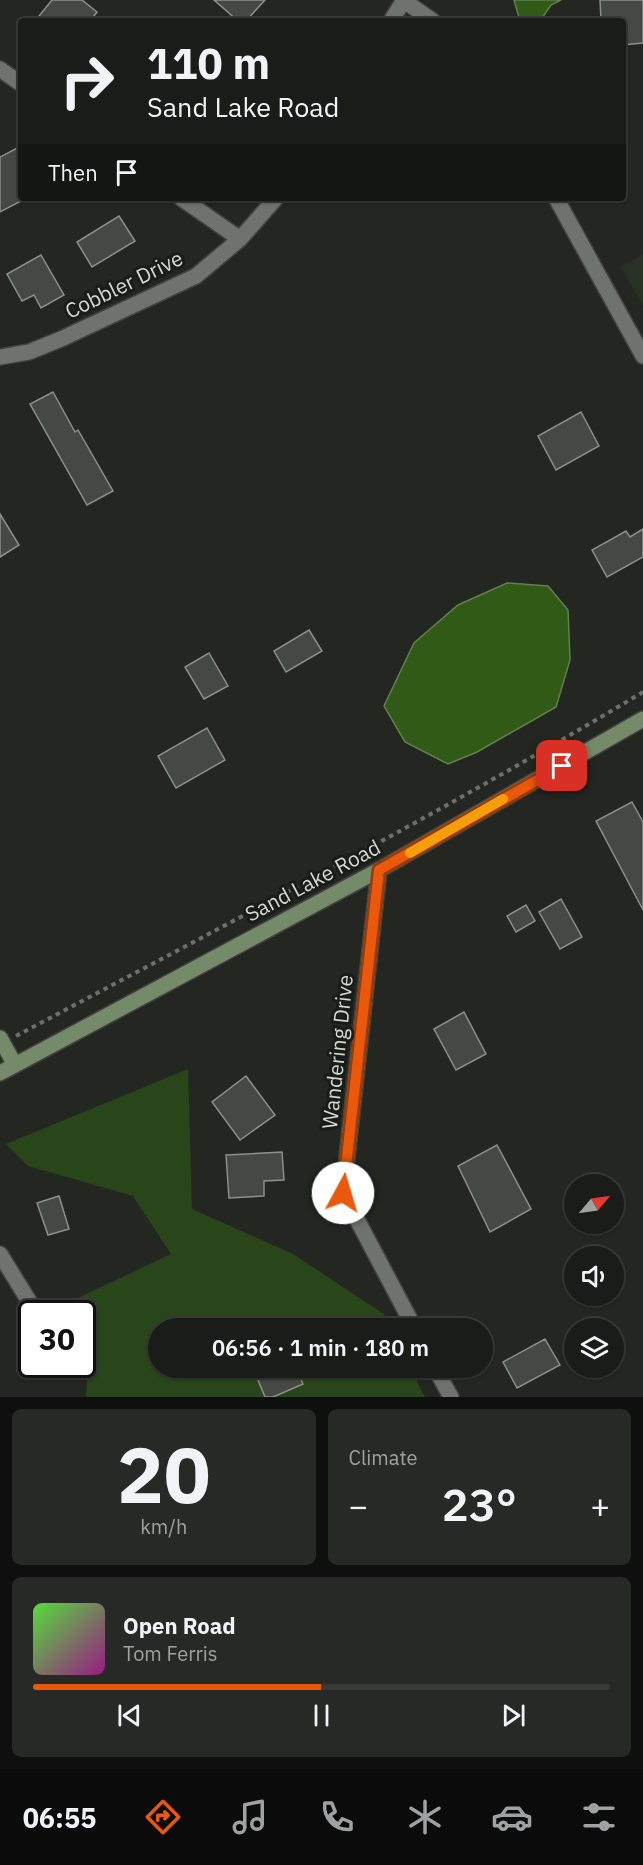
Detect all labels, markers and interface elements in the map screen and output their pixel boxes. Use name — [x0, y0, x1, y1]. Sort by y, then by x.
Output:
text: 110 m — [147, 36, 270, 91]
icon: right — [48, 42, 126, 120]
text: Sand Lake Road — [147, 89, 339, 124]
icon: arrive — [110, 156, 143, 189]
text: Then — [48, 158, 98, 187]
street label: Cobbler Drive — [60, 244, 187, 325]
pin — [536, 740, 587, 791]
icon: arrive — [545, 749, 578, 782]
street label: Sand Lake Road — [240, 833, 385, 928]
street label: Wandering Drive — [315, 973, 359, 1130]
position arrow — [311, 1161, 375, 1225]
north arrow — [564, 1174, 624, 1234]
map controls — [564, 1174, 624, 1378]
button: sound — [564, 1246, 624, 1306]
speed limit sign: 30 — [18, 1300, 96, 1378]
button: layers — [564, 1318, 624, 1378]
text: 06:56 · 1 min · 180 m — [212, 1333, 429, 1362]
text: 20 — [117, 1423, 211, 1524]
text: Climate — [349, 1444, 417, 1471]
text: 23° — [442, 1475, 517, 1533]
text: − — [349, 1484, 368, 1527]
text: + — [590, 1484, 610, 1527]
text: km/h — [140, 1513, 187, 1540]
text: Open Road — [123, 1611, 236, 1640]
text: Tom Ferris — [123, 1640, 218, 1667]
icon: previous — [113, 1699, 146, 1732]
icon: pause — [305, 1699, 338, 1732]
icon: next — [497, 1699, 530, 1732]
icon: directions — [142, 1796, 184, 1838]
icon: music — [229, 1796, 271, 1838]
icon: phone — [316, 1796, 358, 1838]
icon: climate — [404, 1796, 446, 1838]
icon: car — [491, 1796, 533, 1838]
icon: filters — [578, 1796, 620, 1838]
text: 06:55 — [23, 1800, 96, 1835]

